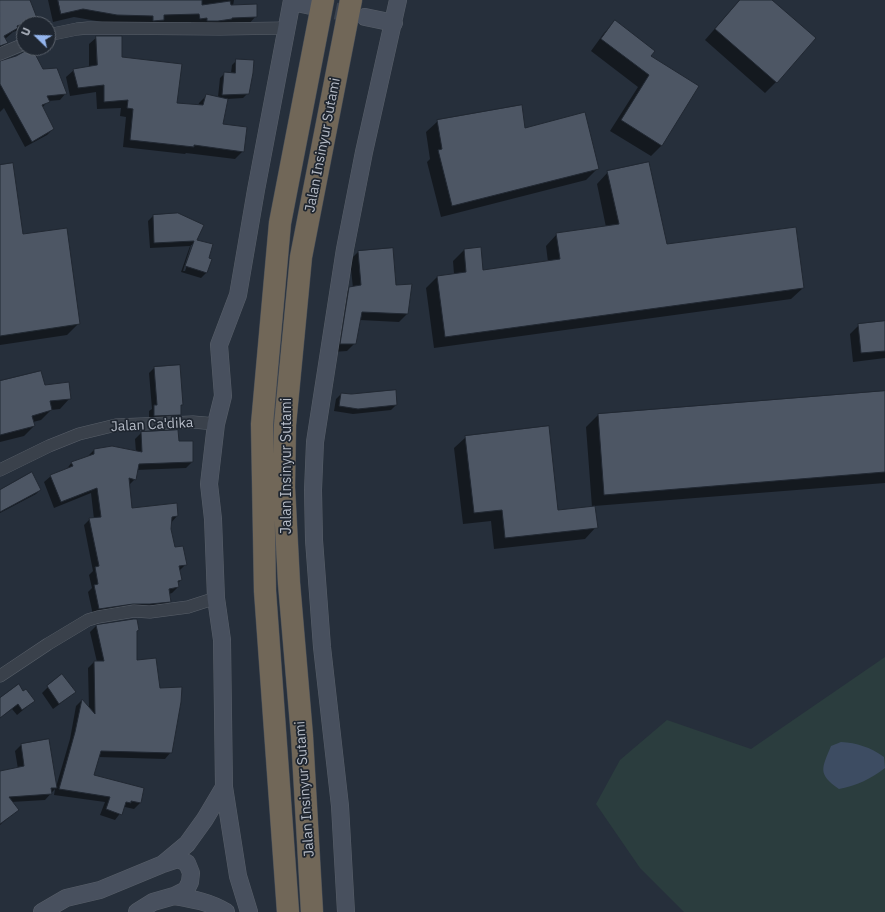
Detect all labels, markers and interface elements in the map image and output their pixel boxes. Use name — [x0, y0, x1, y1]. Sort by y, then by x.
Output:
north arrow — [16, 16, 56, 56]
text: U — [18, 25, 34, 38]
street label: Jalan Insinyur Sutami — [302, 76, 344, 214]
street label: Jalan Insinyur Sutami — [279, 398, 295, 534]
street label: Jalan Ca'dika — [110, 414, 194, 436]
street label: Jalan Insinyur Sutami — [292, 720, 318, 858]

